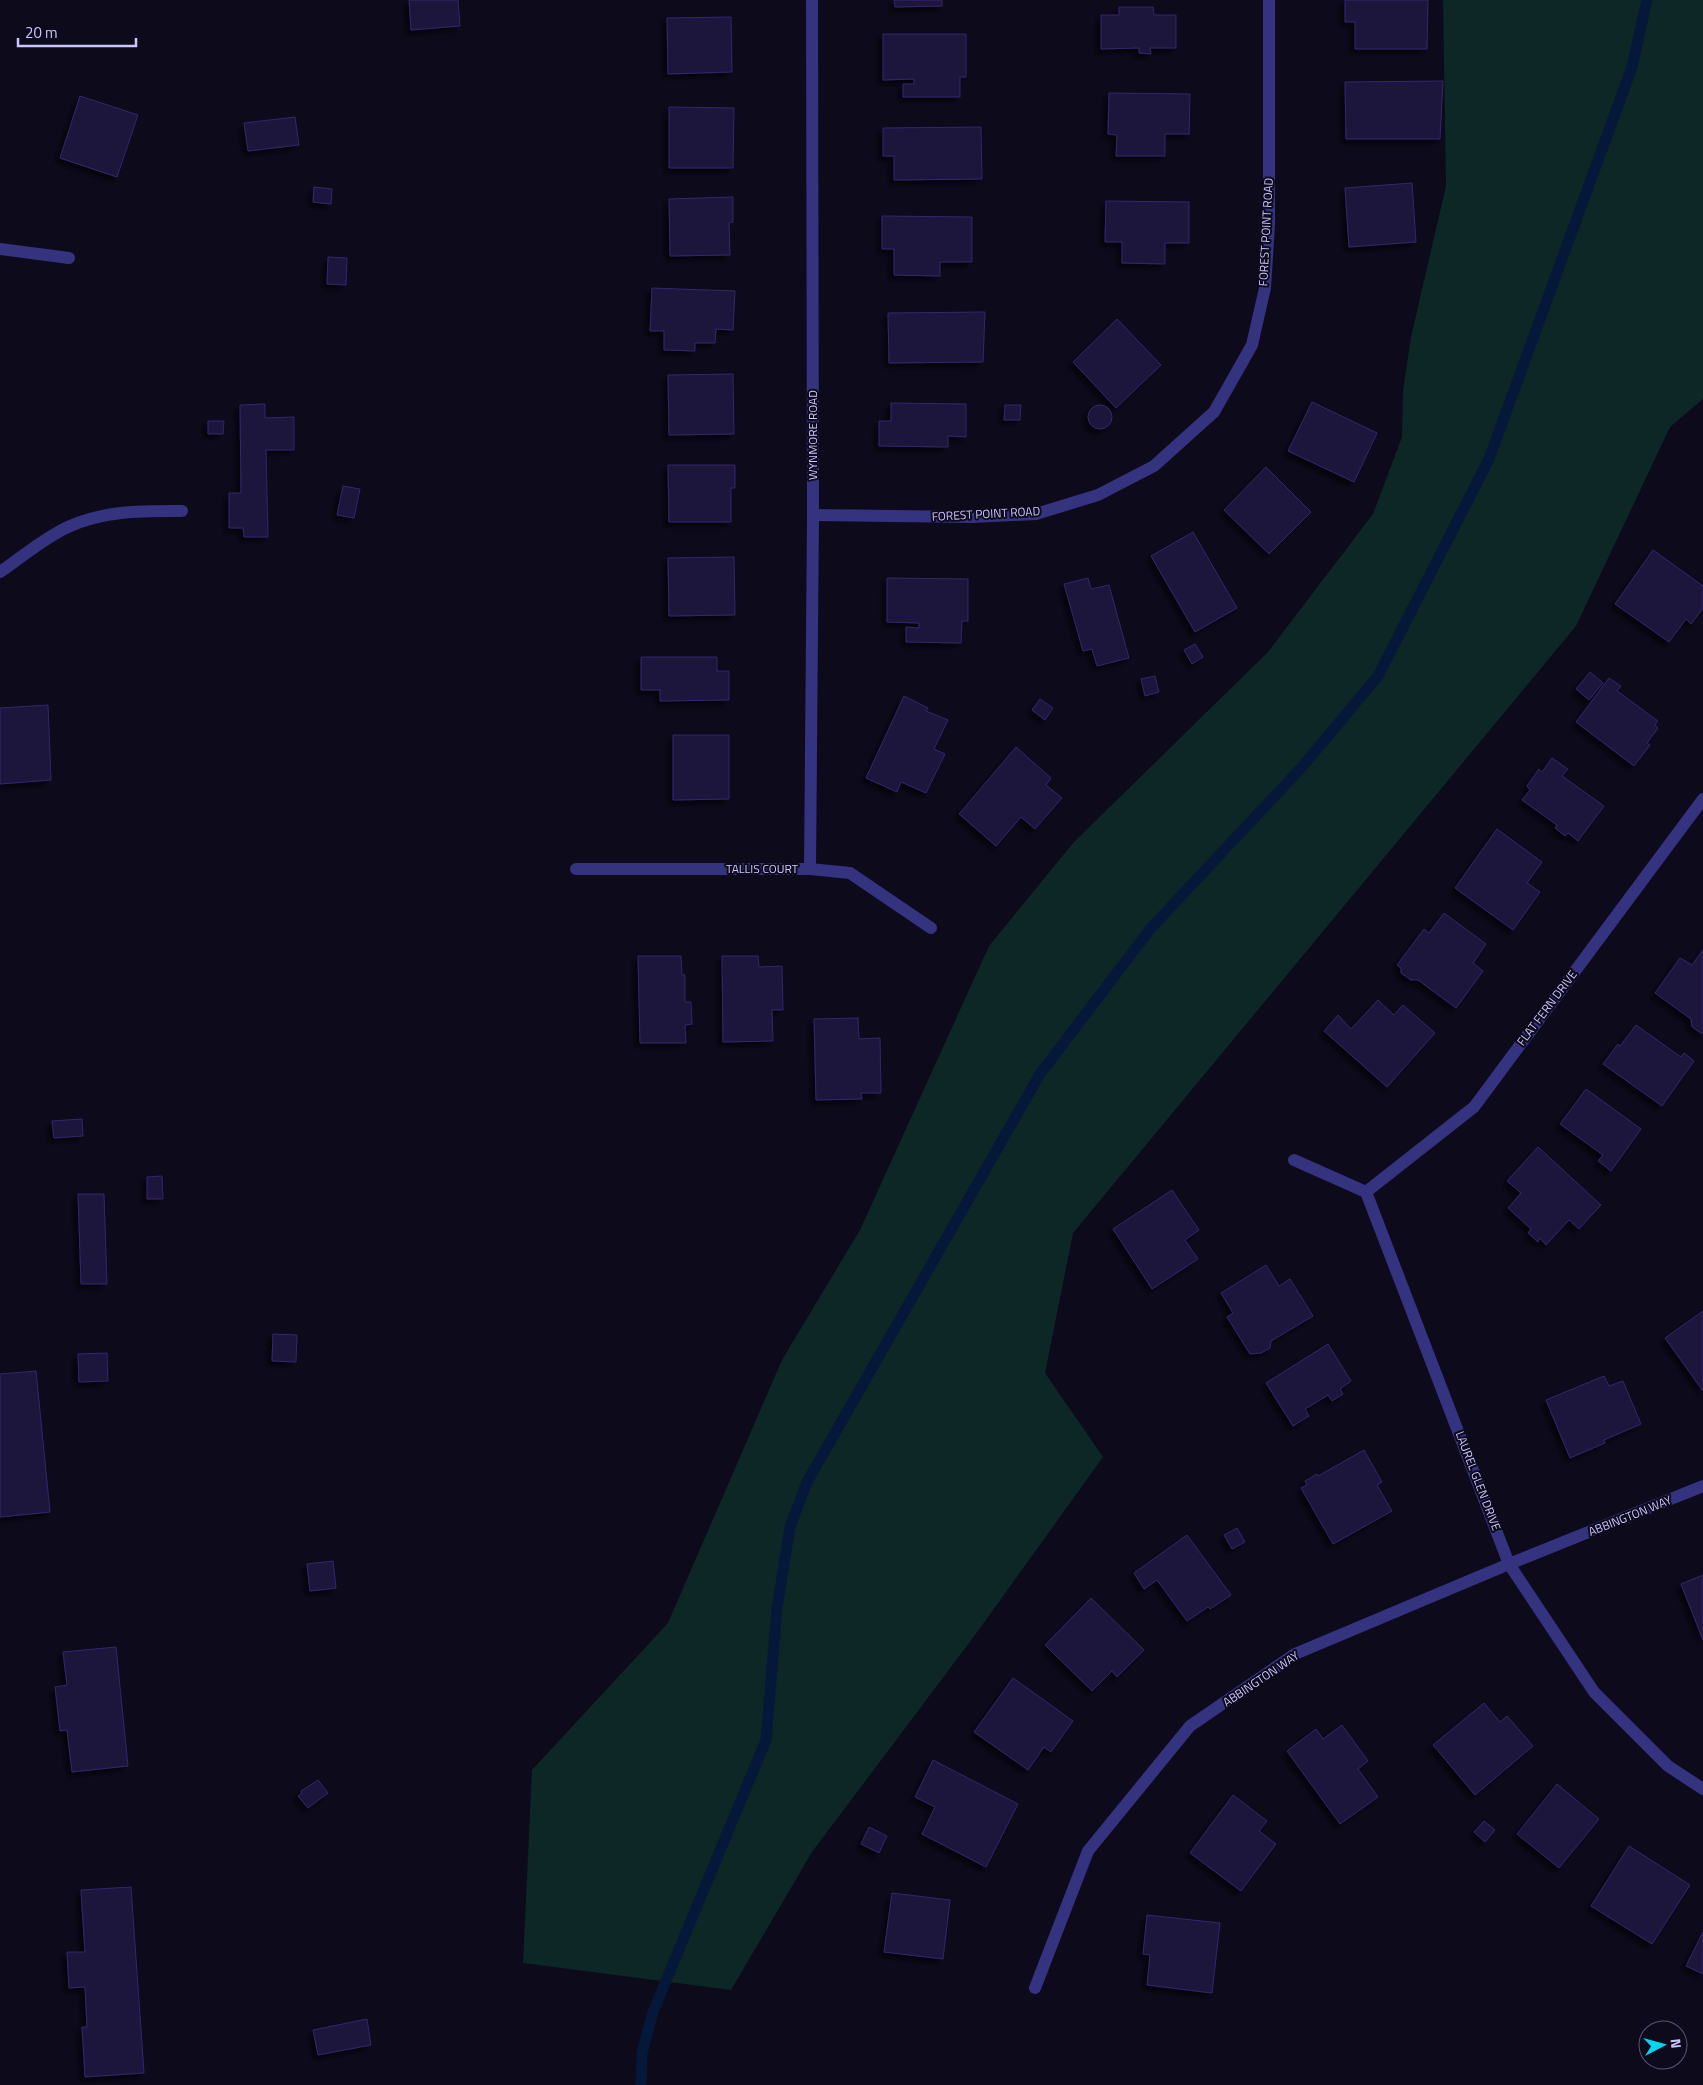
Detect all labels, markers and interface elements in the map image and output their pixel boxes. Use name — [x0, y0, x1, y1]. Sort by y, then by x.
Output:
scale bar — [18, 15, 135, 47]
text: 20 m — [25, 21, 58, 44]
street label: FOREST POINT ROAD — [1253, 177, 1278, 287]
street label: WYNMORE ROAD — [803, 390, 822, 480]
street label: FOREST POINT ROAD — [931, 501, 1041, 526]
street label: TALLIS COURT — [726, 859, 799, 878]
street label: FLAT FERN DRIVE — [1512, 966, 1582, 1050]
street label: LAUREL GLEN DRIVE — [1451, 1428, 1506, 1534]
street label: ABBINGTON WAY — [1585, 1490, 1675, 1541]
street label: ABBINGTON WAY — [1219, 1646, 1303, 1711]
north arrow — [1638, 2020, 1688, 2070]
text: N — [1665, 2038, 1687, 2050]

